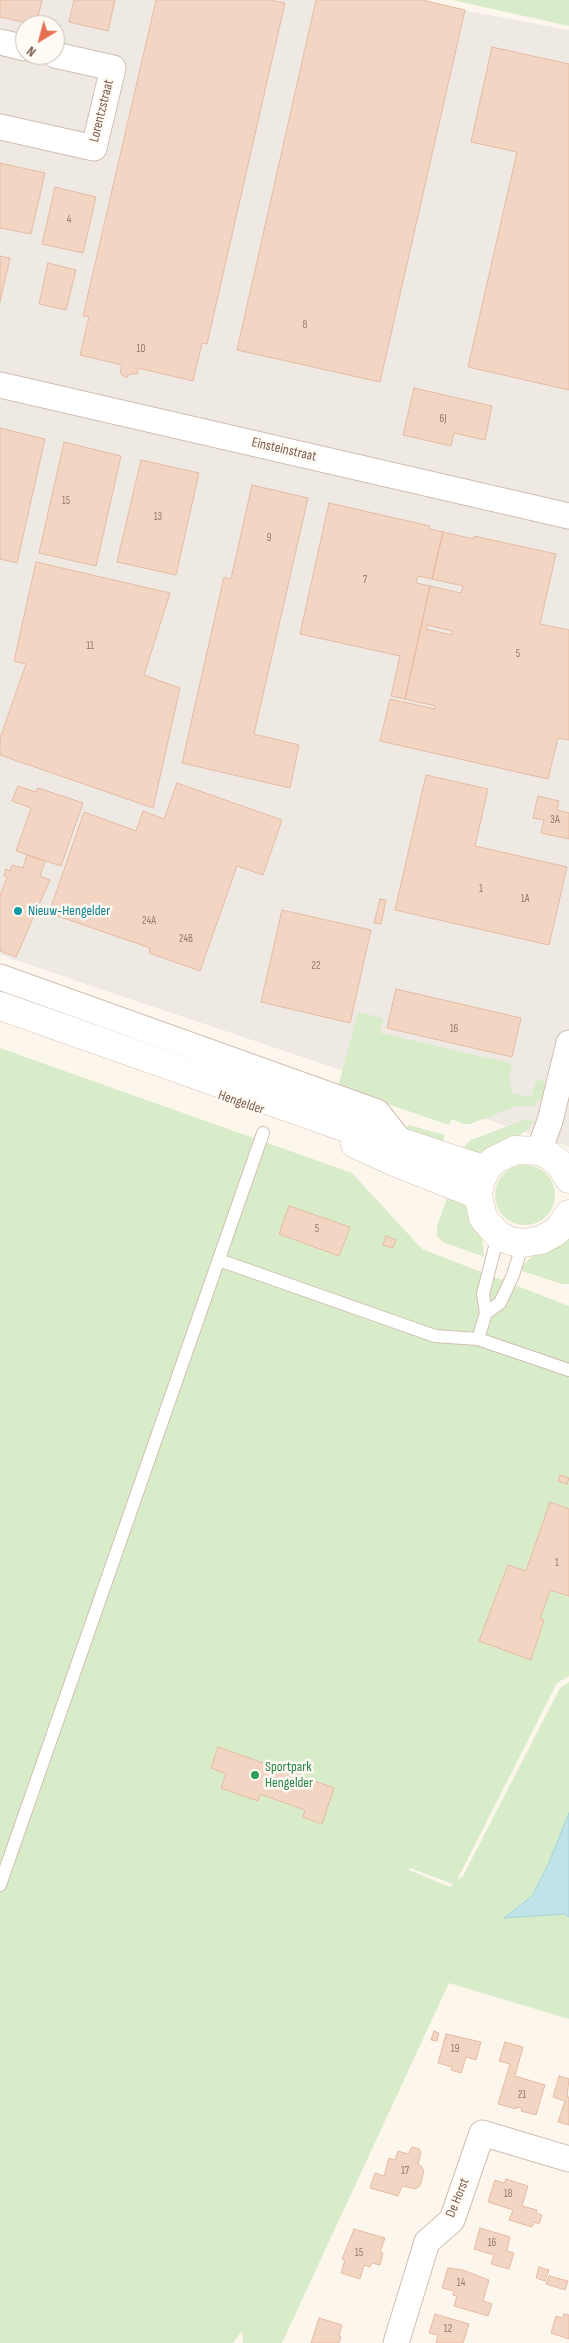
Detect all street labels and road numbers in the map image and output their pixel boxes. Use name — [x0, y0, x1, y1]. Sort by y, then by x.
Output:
street label: Lorentzstraat — [86, 78, 118, 144]
street label: Einsteinstraat — [250, 434, 318, 466]
street label: Hengelder — [216, 1087, 266, 1119]
street label: De Horst — [443, 2176, 473, 2220]

